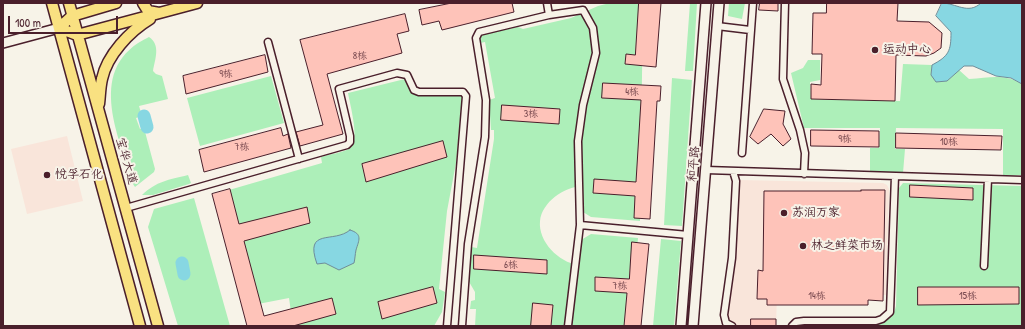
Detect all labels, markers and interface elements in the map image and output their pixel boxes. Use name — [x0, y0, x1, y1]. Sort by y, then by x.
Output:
scale bar — [10, 8, 120, 34]
text: 100 m — [15, 14, 41, 31]
place label: 运动中心 — [883, 43, 931, 57]
marker: 运动中心 — [870, 45, 880, 55]
house number: 8栋 — [353, 50, 367, 62]
house number: 9栋 — [219, 68, 233, 80]
house number: 4栋 — [625, 86, 639, 98]
house number: 3栋 — [524, 108, 538, 120]
house number: 9栋 — [838, 133, 852, 145]
street label: 宝华大道 — [112, 136, 140, 186]
house number: 10栋 — [940, 136, 958, 148]
house number: 7栋 — [235, 141, 249, 153]
street label: 和平路 — [685, 145, 703, 183]
place label: 悦孚石化 — [55, 168, 103, 182]
marker: 悦孚石化 — [42, 170, 52, 180]
place label: 苏润万家 — [792, 206, 840, 220]
marker: 苏润万家 — [779, 208, 789, 218]
place label: 林之鲜菜市场 — [811, 239, 883, 253]
marker: 林之鲜菜市场 — [798, 241, 808, 251]
house number: 6栋 — [504, 259, 518, 271]
house number: 7栋 — [613, 280, 627, 292]
house number: 14栋 — [808, 290, 826, 302]
house number: 15栋 — [959, 290, 977, 302]

